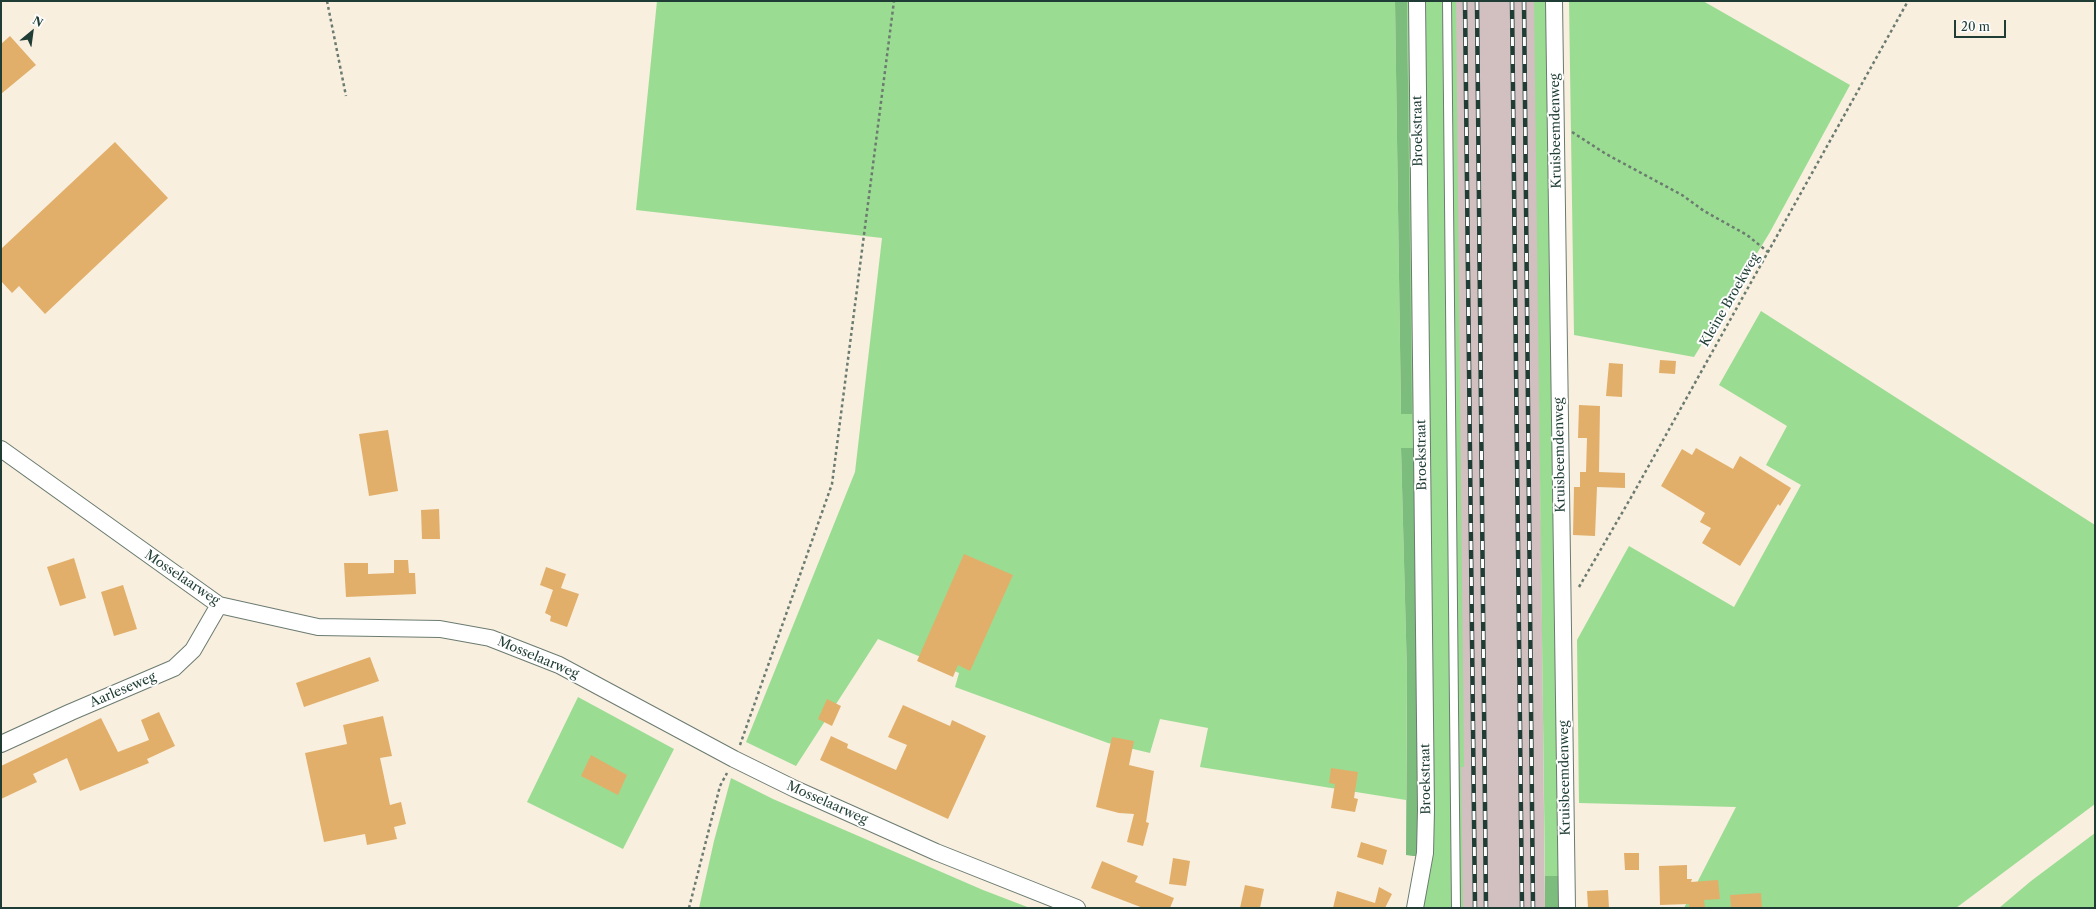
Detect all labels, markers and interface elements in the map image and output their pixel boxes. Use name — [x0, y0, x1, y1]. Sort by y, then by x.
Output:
north arrow — [12, 12, 52, 52]
scale bar — [1956, 12, 2008, 38]
text: N — [30, 13, 45, 30]
text: 20 m — [1961, 19, 1990, 34]
street label: Kruisbeemdenweg — [1547, 73, 1565, 189]
street label: Broekstraat — [1410, 95, 1426, 167]
street label: Kleine Broekweg — [1697, 250, 1763, 350]
street label: Kruisbeemdenweg — [1551, 397, 1569, 513]
street label: Broekstraat — [1414, 419, 1430, 491]
street label: Mosselaarweg — [142, 547, 222, 609]
street label: Mosselaarweg — [495, 634, 581, 682]
street label: Aarleseweg — [88, 669, 158, 711]
street label: Kruisbeemdenweg — [1556, 720, 1574, 836]
street label: Broekstraat — [1418, 743, 1434, 815]
street label: Mosselaarweg — [784, 778, 870, 828]

